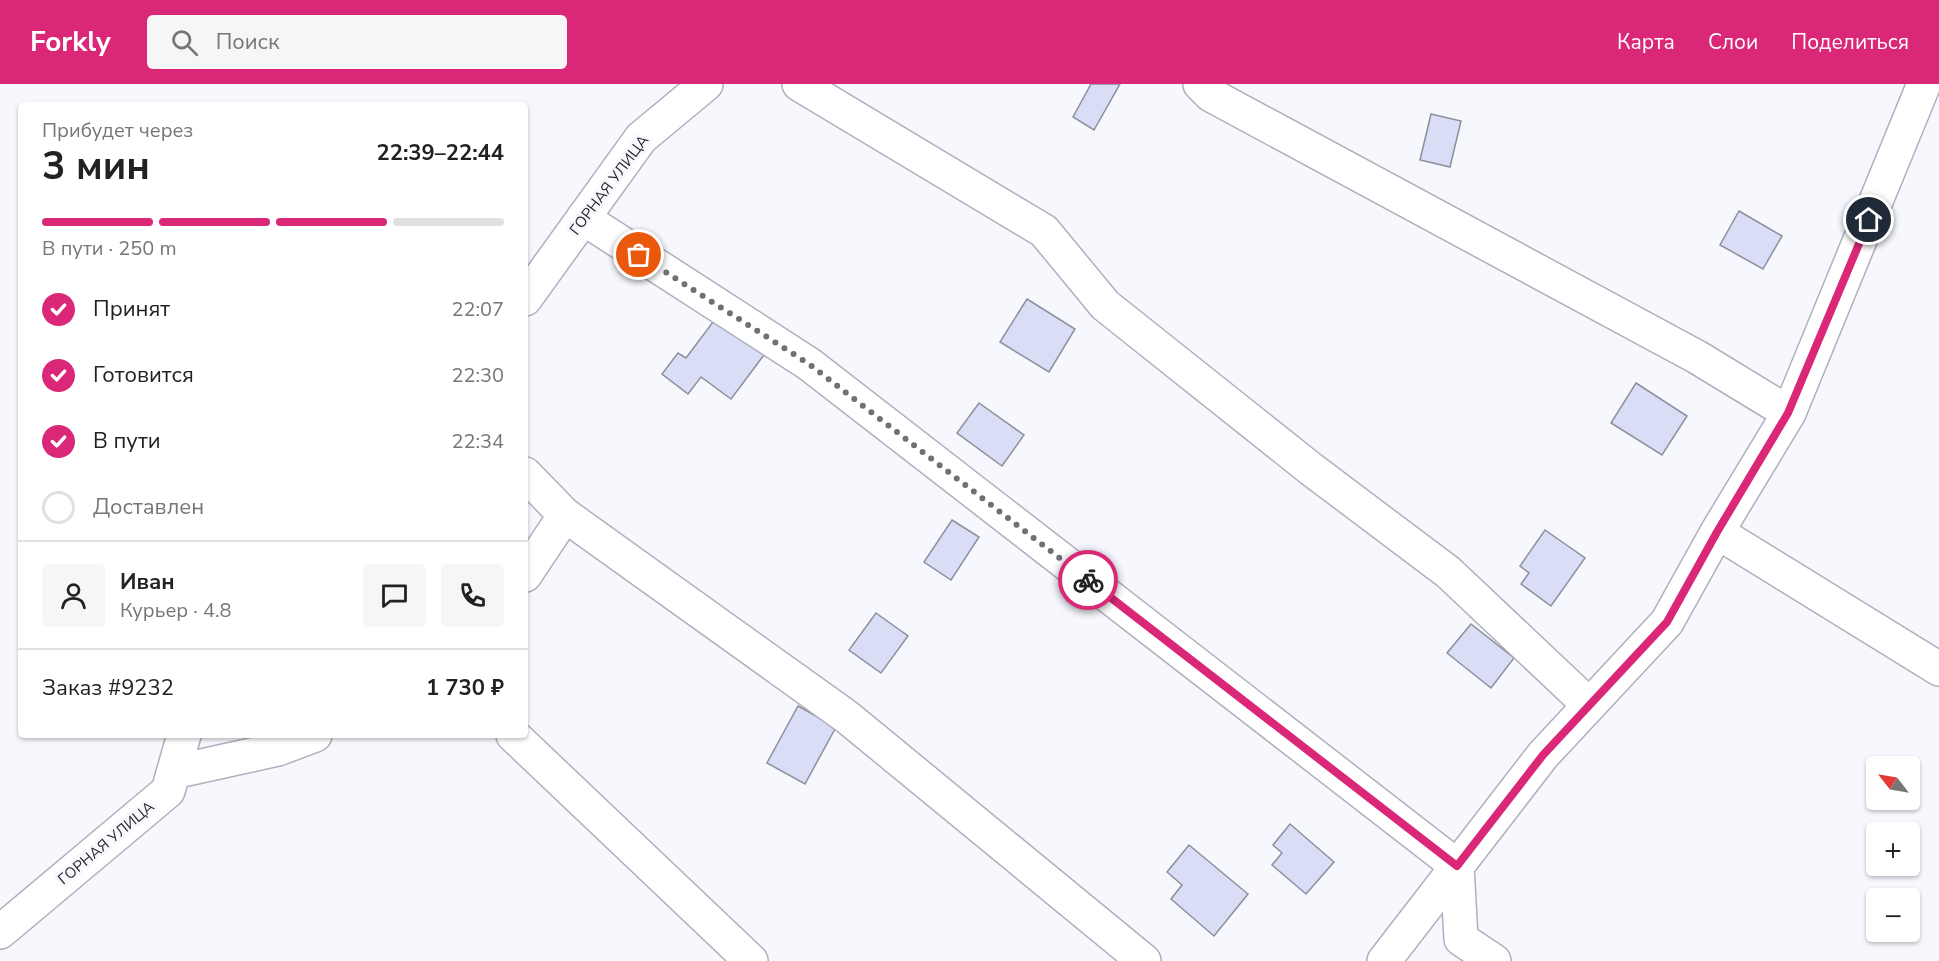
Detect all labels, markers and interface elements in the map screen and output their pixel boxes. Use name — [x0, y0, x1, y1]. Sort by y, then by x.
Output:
search box — [147, 15, 567, 69]
text: Forkly — [30, 23, 111, 61]
icon: search — [168, 26, 201, 59]
text: Поиск — [216, 27, 280, 57]
text: Карта — [1617, 28, 1675, 56]
text: Слои — [1708, 28, 1758, 56]
text: Поделиться — [1791, 28, 1909, 56]
text: Прибудет через — [42, 117, 193, 144]
street label: ГОРНАЯ УЛИЦА — [565, 131, 653, 239]
text: 22:39–22:44 — [376, 138, 504, 168]
text: 3 мин — [42, 140, 150, 193]
pin — [1843, 194, 1894, 245]
icon: home — [1852, 203, 1885, 236]
pin — [613, 229, 664, 280]
text: В пути · 250 m — [42, 235, 177, 262]
icon: bag — [622, 238, 655, 271]
icon: check — [42, 293, 75, 326]
text: Принят — [93, 294, 170, 324]
text: 22:07 — [451, 296, 504, 323]
icon: check — [42, 359, 75, 392]
text: Готовится — [93, 360, 194, 390]
text: 22:30 — [451, 362, 504, 389]
icon: check — [42, 425, 75, 458]
text: В пути — [93, 426, 161, 456]
text: 22:34 — [451, 428, 504, 455]
text: Доставлен — [93, 492, 204, 522]
courier — [1058, 550, 1118, 610]
button: person — [42, 564, 105, 627]
button: chat — [363, 564, 426, 627]
button: phone — [441, 564, 504, 627]
icon: bike — [1072, 564, 1105, 597]
text: Иван — [120, 567, 175, 597]
text: Курьер · 4.8 — [120, 597, 232, 624]
text: Заказ #9232 — [42, 673, 174, 703]
text: 1 730 ₽ — [426, 673, 504, 703]
north arrow — [1866, 756, 1920, 810]
map controls — [1866, 756, 1920, 942]
street label: ГОРНАЯ УЛИЦА — [54, 797, 158, 889]
button: + — [1866, 822, 1920, 876]
button: − — [1866, 888, 1920, 942]

